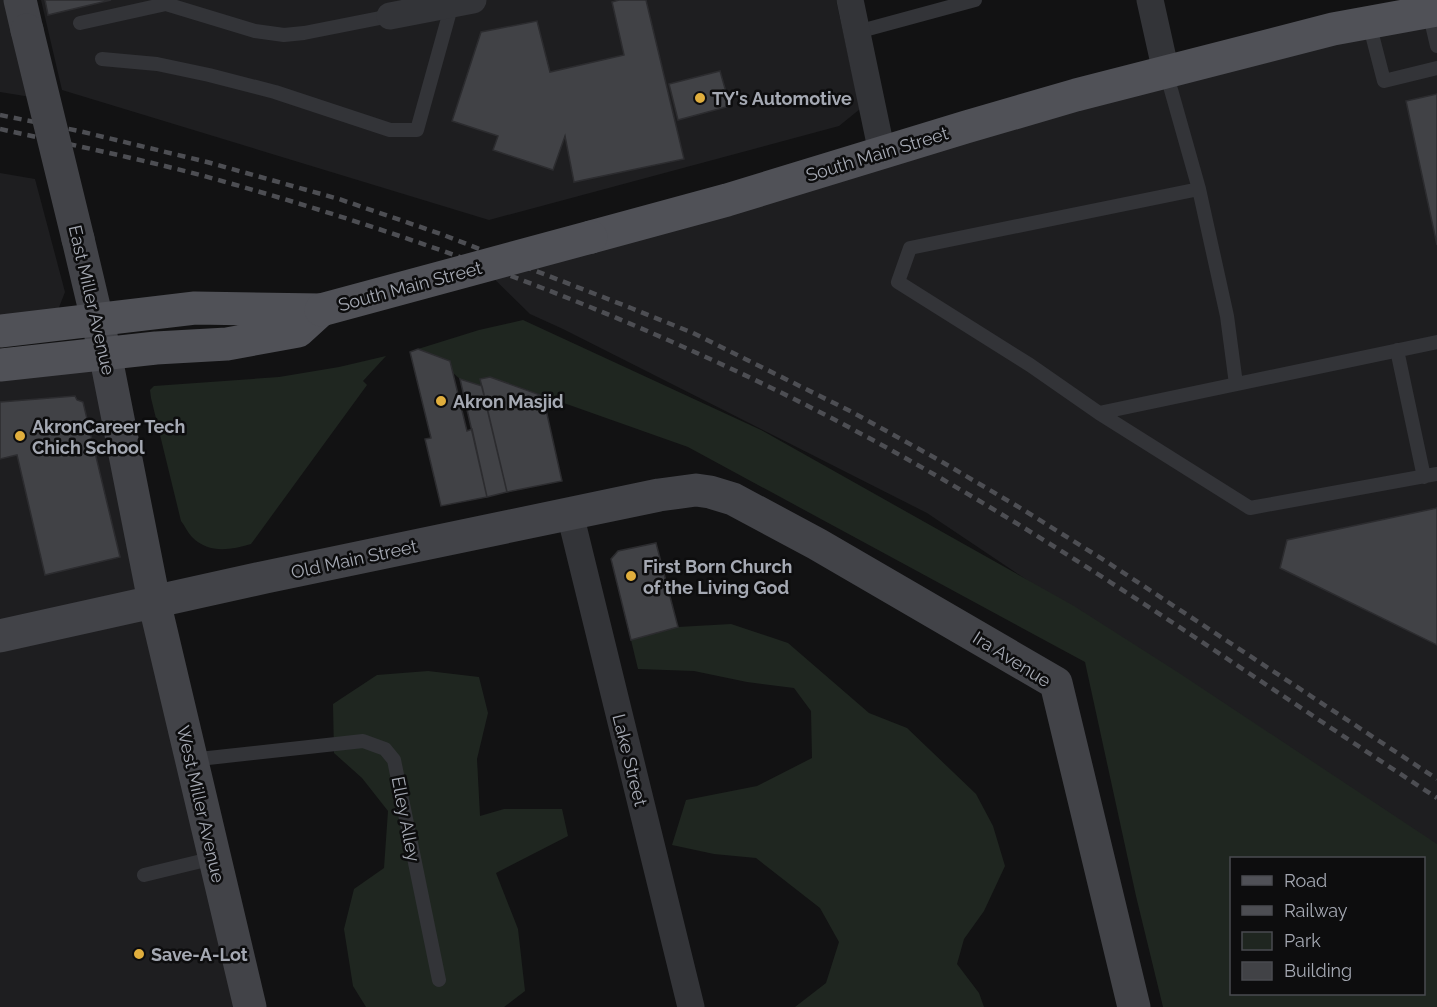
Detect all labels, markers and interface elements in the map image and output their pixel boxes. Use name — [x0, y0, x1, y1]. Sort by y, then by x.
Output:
place label: TY's Automotive — [712, 88, 852, 109]
marker: TY's Automotive — [693, 91, 707, 105]
street label: South Main Street — [803, 122, 951, 186]
street label: East Miller Avenue — [65, 223, 120, 377]
street label: South Main Street — [336, 257, 484, 315]
place label: Akron Masjid — [453, 391, 564, 412]
marker: Akron Masjid — [434, 394, 448, 408]
place label: AkronCareer Tech Chich School — [32, 416, 185, 458]
marker: AkronCareer Tech Chich School — [13, 429, 27, 443]
street label: Old Main Street — [289, 535, 419, 583]
place label: First Born Church of the Living God — [643, 556, 792, 598]
marker: First Born Church of the Living God — [624, 569, 638, 583]
street label: Ira Avenue — [969, 627, 1055, 691]
street label: Lake Street — [608, 712, 652, 808]
street label: West Miller Avenue — [173, 723, 229, 885]
street label: Elley Alley — [387, 775, 425, 864]
legend — [1230, 857, 1425, 995]
text: Road — [1284, 870, 1327, 891]
text: Railway — [1284, 900, 1348, 921]
text: Park — [1284, 930, 1321, 951]
place label: Save-A-Lot — [151, 944, 248, 965]
marker: Save-A-Lot — [132, 947, 146, 961]
text: Building — [1284, 960, 1352, 981]

